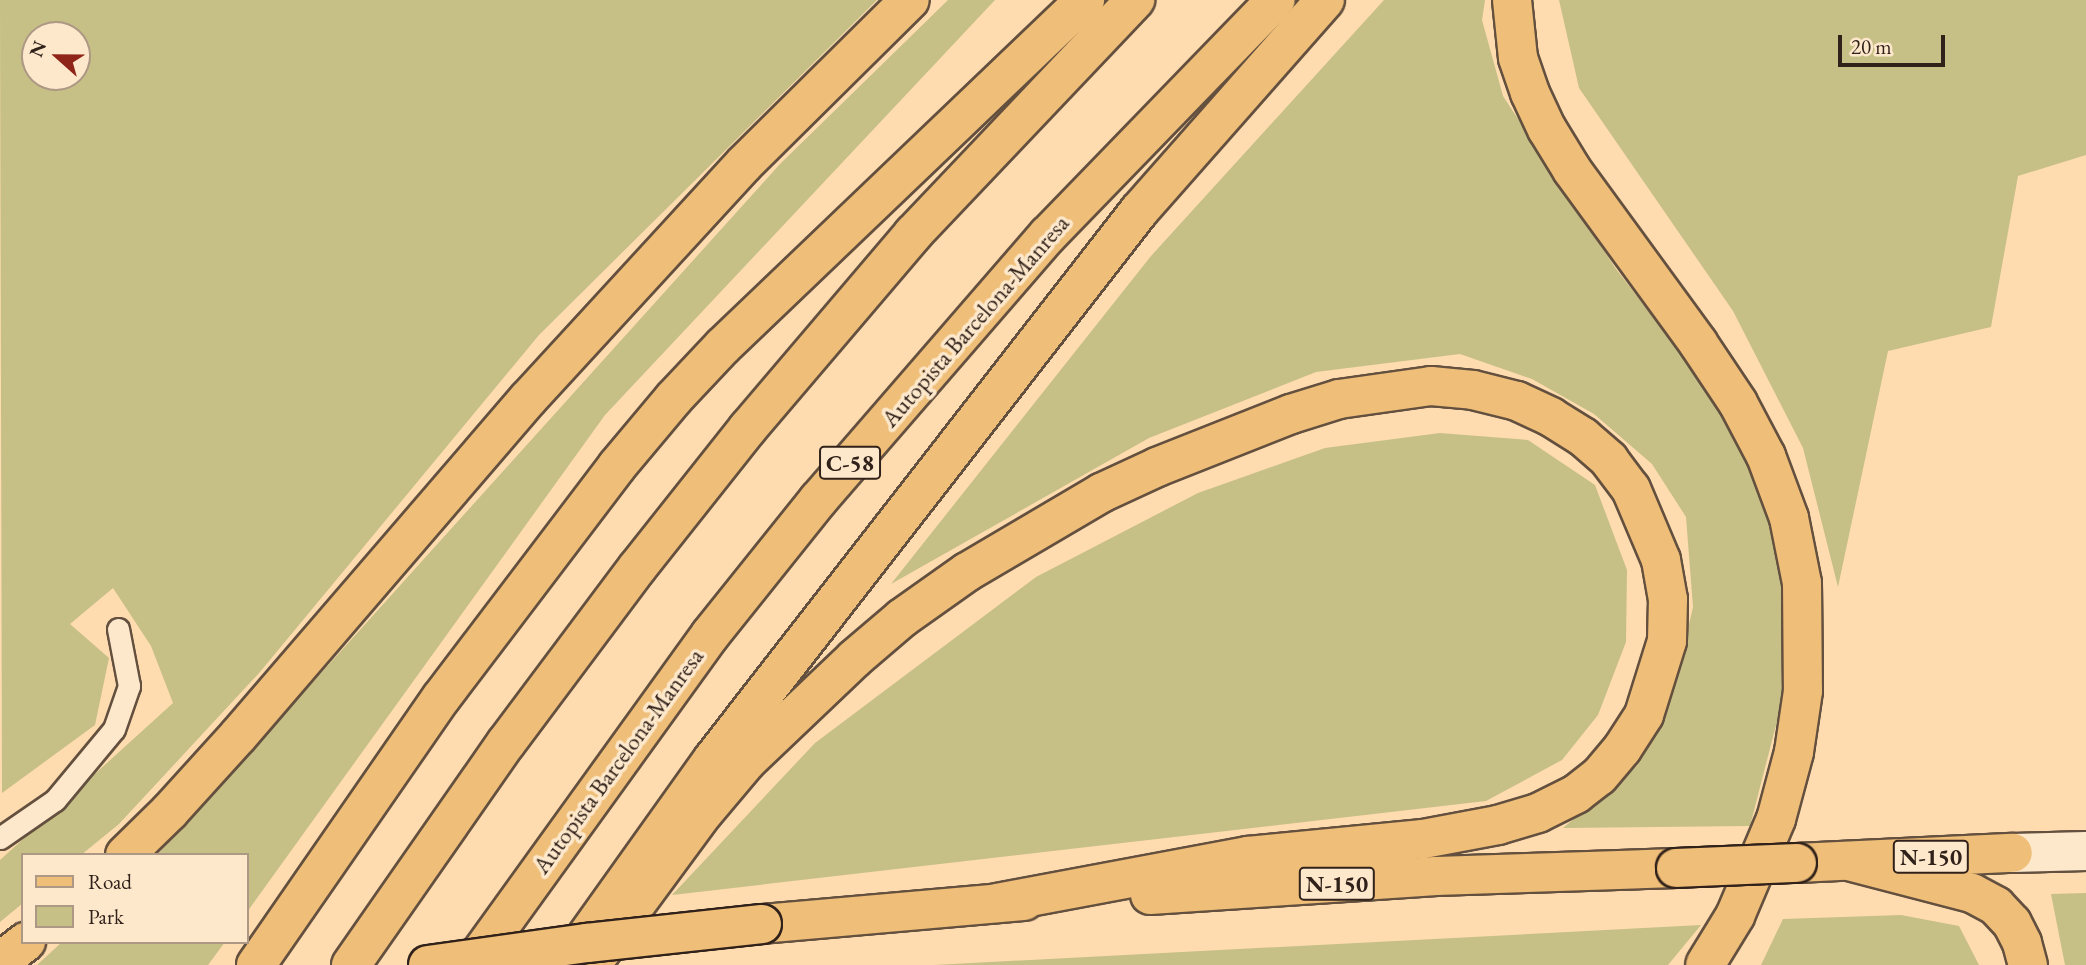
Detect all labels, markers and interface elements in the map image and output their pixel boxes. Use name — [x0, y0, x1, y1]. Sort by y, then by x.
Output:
north arrow — [21, 21, 91, 91]
scale bar — [1841, 21, 1948, 65]
text: 20 m — [1851, 33, 1892, 60]
text: N — [23, 37, 52, 61]
street label: Autopista Barcelona-Manresa — [875, 209, 1075, 433]
road number: C-58 — [818, 444, 882, 482]
street label: Autopista Barcelona-Manresa — [527, 643, 709, 879]
road number: N-150 — [1892, 838, 1969, 876]
legend — [21, 853, 248, 944]
road number: N-150 — [1298, 864, 1376, 904]
text: Road — [88, 868, 132, 895]
text: Park — [88, 903, 124, 930]

